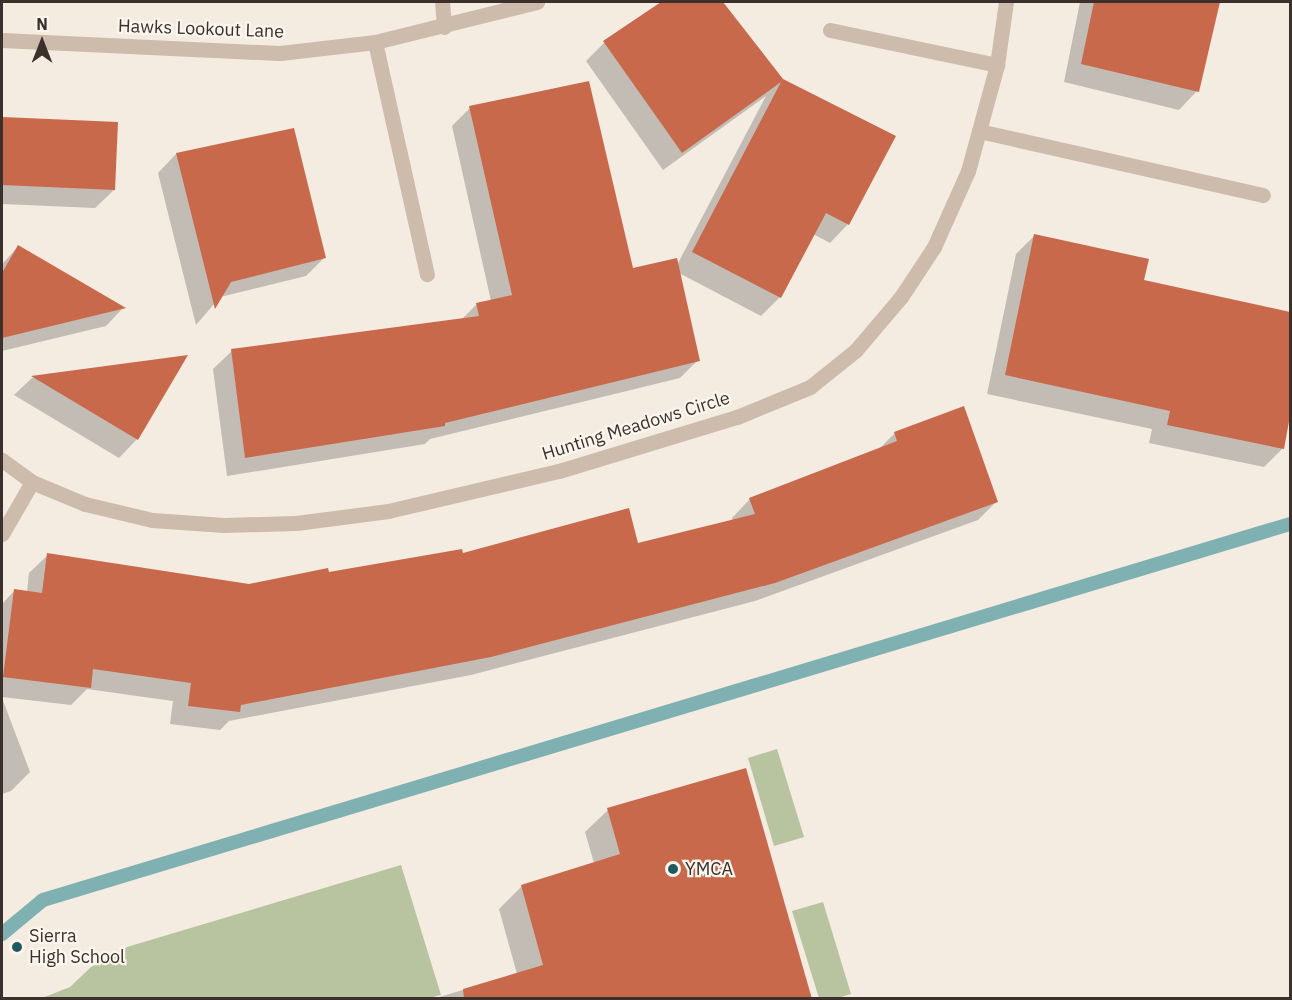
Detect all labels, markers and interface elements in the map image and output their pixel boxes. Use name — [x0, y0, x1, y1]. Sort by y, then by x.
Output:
north arrow — [12, 12, 72, 72]
text: N — [36, 14, 48, 34]
street label: Hawks Lookout Lane — [118, 15, 284, 43]
street label: Hunting Meadows Circle — [539, 387, 733, 465]
place label: YMCA — [685, 858, 733, 880]
marker: YMCA — [666, 862, 680, 876]
place label: Sierra High School — [29, 926, 125, 968]
marker: Sierra High School — [10, 940, 24, 954]

